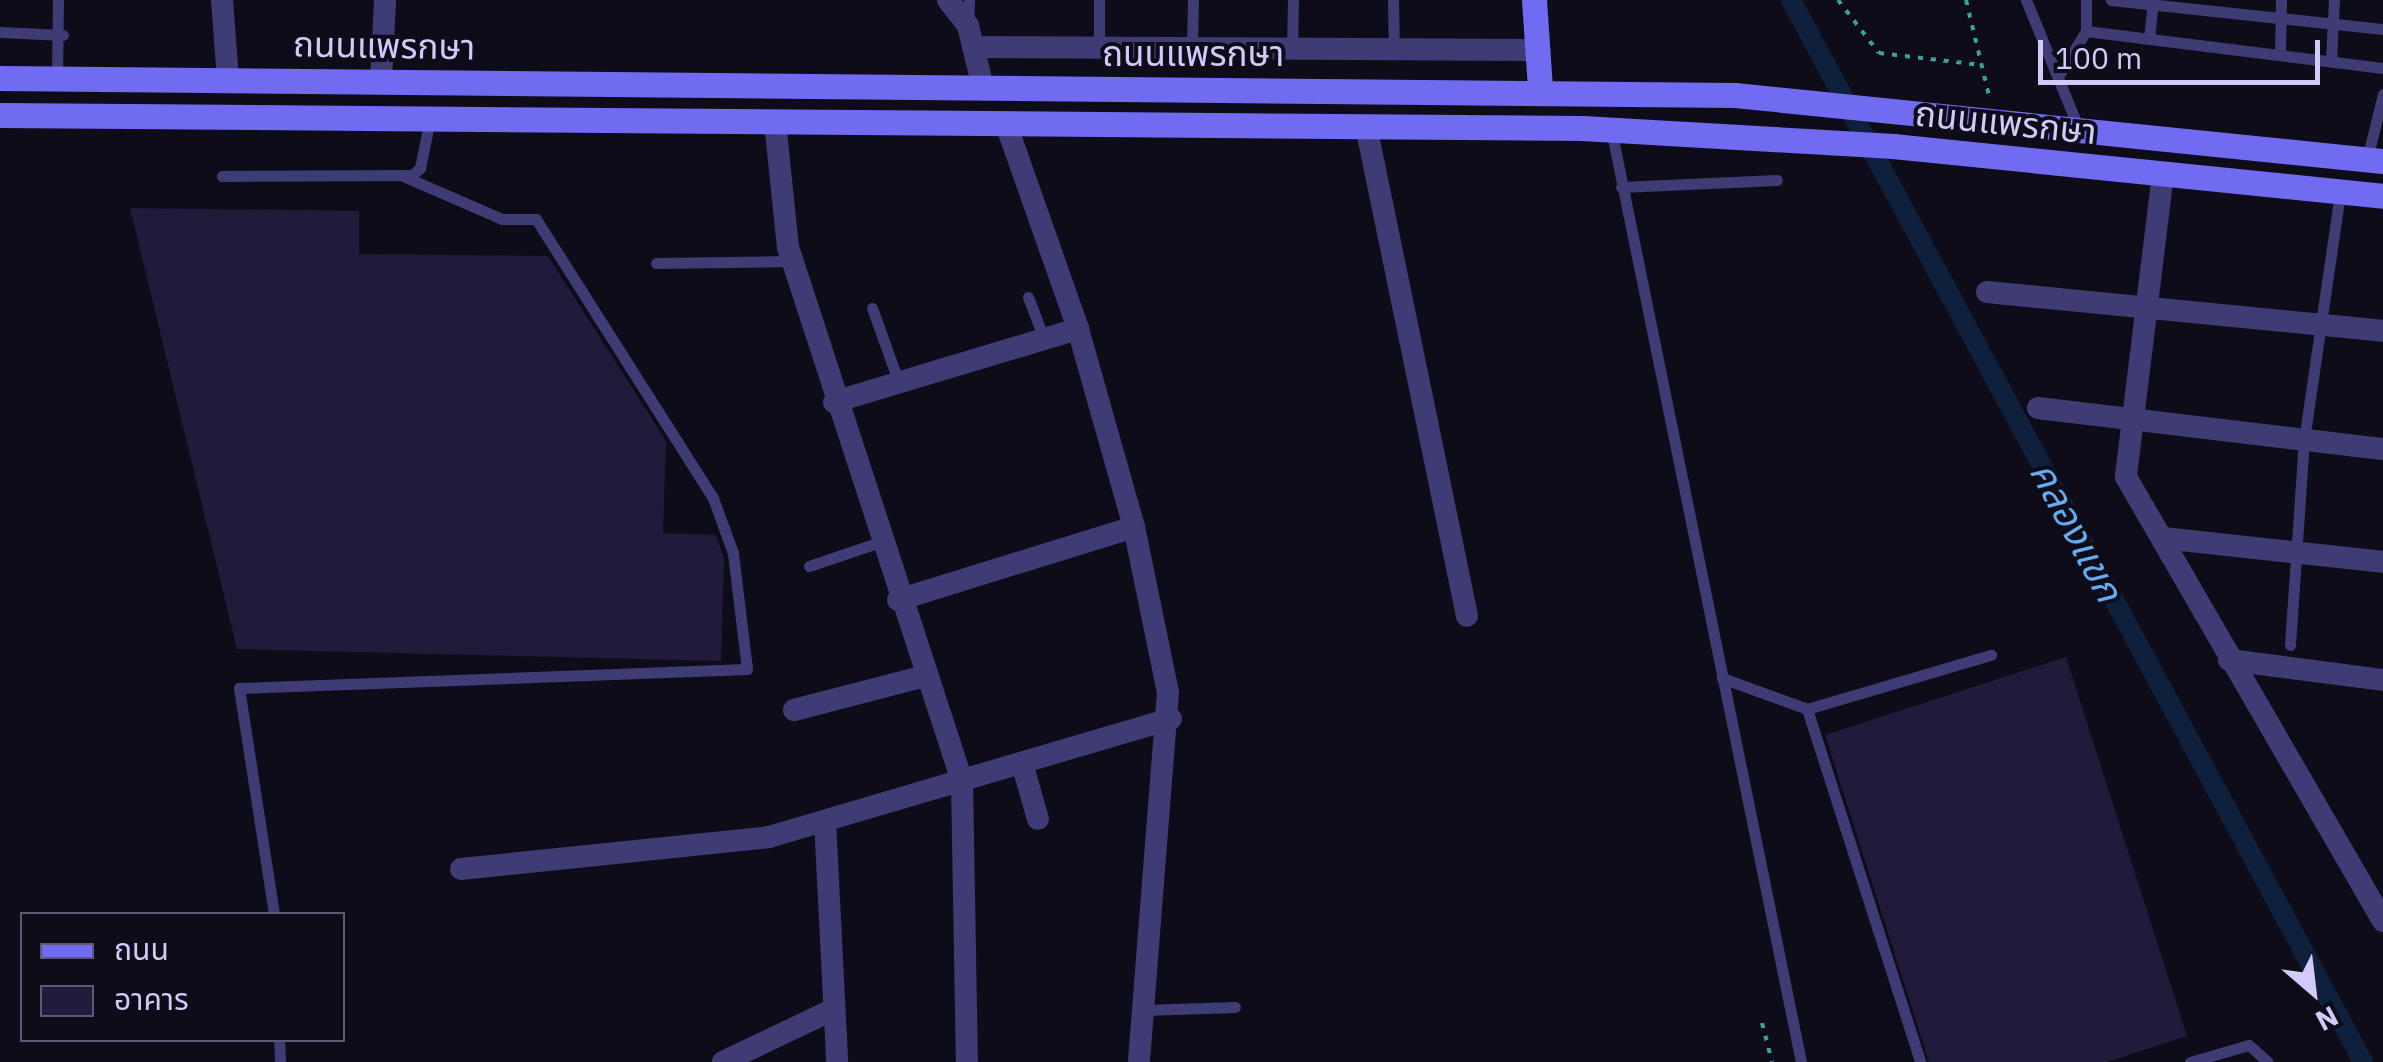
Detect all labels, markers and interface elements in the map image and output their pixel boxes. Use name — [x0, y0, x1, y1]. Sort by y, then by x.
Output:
scale bar — [2043, 20, 2326, 82]
street label: ถนนแพรกษา — [293, 22, 475, 68]
street label: ถนนแพรกษา — [1102, 32, 1284, 74]
text: 100 m — [2055, 38, 2142, 77]
street label: ถนนแพรกษา — [1913, 92, 2099, 152]
water label: คลองแขก — [2021, 453, 2133, 609]
legend — [20, 912, 345, 1042]
text: ถนน — [114, 929, 169, 968]
north arrow — [2263, 942, 2363, 1042]
text: อาคาร — [114, 979, 189, 1018]
text: N — [2310, 998, 2345, 1040]

